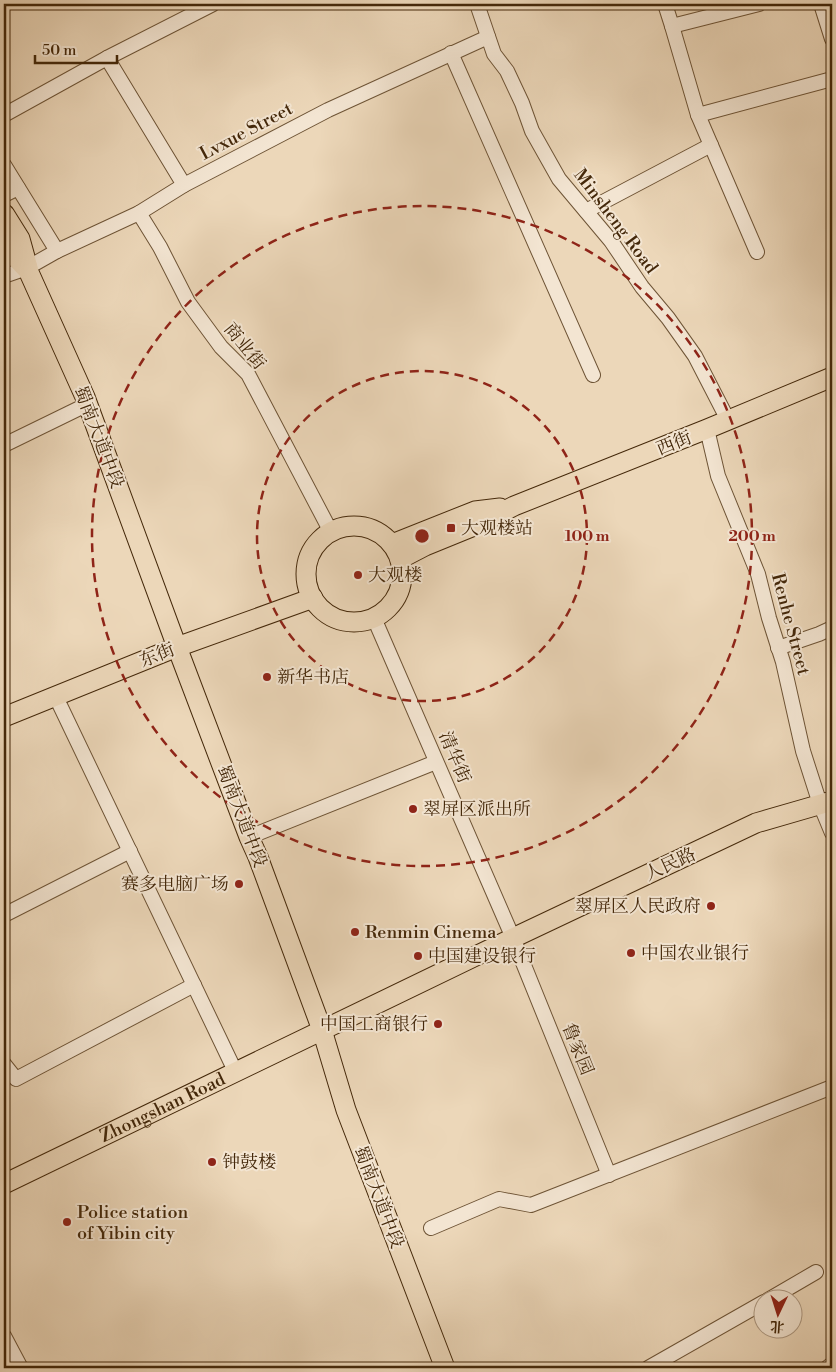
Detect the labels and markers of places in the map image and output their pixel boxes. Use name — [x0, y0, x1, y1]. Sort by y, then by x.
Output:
place label: 大观楼站 — [461, 517, 533, 540]
marker: 大观楼站 — [445, 522, 457, 534]
centre of rings — [413, 527, 431, 545]
place label: 大观楼 — [368, 564, 422, 587]
marker: 大观楼 — [352, 569, 364, 581]
place label: 新华书店 — [277, 666, 349, 689]
marker: 新华书店 — [261, 671, 273, 683]
place label: 翠屏区派出所 — [423, 798, 531, 821]
marker: 翠屏区派出所 — [407, 803, 419, 815]
place label: 赛多电脑广场 — [121, 873, 229, 896]
marker: 赛多电脑广场 — [233, 878, 245, 890]
place label: 翠屏区人民政府 — [575, 895, 701, 918]
marker: 翠屏区人民政府 — [705, 900, 717, 912]
place label: Renmin Cinema — [365, 921, 497, 944]
marker: Renmin Cinema — [349, 926, 361, 938]
place label: 中国农业银行 — [641, 942, 749, 965]
place label: 中国建设银行 — [428, 945, 536, 968]
marker: 中国农业银行 — [625, 947, 637, 959]
marker: 中国建设银行 — [412, 950, 424, 962]
place label: 中国工商银行 — [320, 1013, 428, 1036]
marker: 中国工商银行 — [432, 1018, 444, 1030]
place label: 钟鼓楼 — [222, 1151, 276, 1174]
marker: 钟鼓楼 — [206, 1156, 218, 1168]
place label: Police station of Yibin city — [77, 1201, 189, 1245]
marker: Police station of Yibin city — [61, 1216, 73, 1228]

